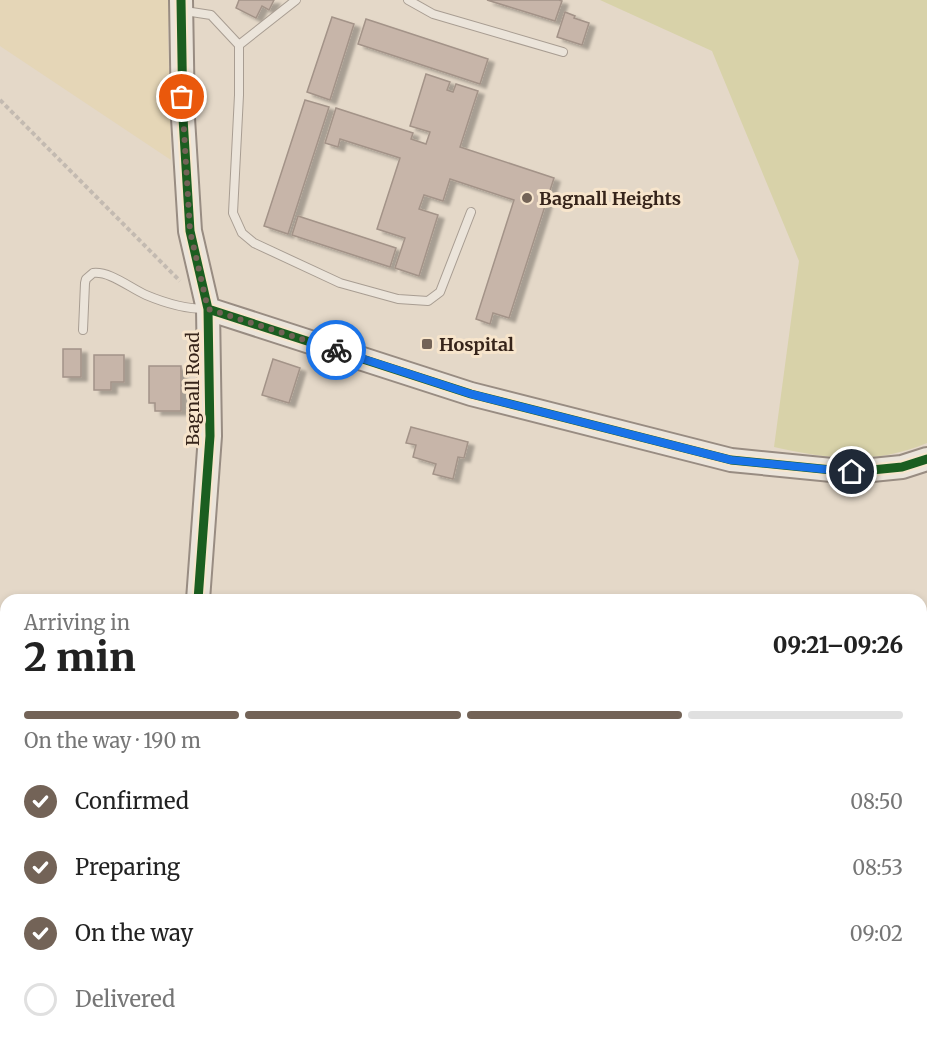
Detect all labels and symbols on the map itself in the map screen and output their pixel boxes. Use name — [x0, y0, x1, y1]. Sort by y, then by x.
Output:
pin — [156, 71, 207, 122]
place label: Bagnall Heights — [539, 187, 681, 210]
marker: Bagnall Heights — [520, 191, 534, 205]
courier — [306, 320, 366, 380]
street label: Bagnall Road — [181, 332, 204, 446]
place label: Hospital — [439, 333, 514, 356]
marker: Hospital — [420, 337, 434, 351]
pin — [826, 446, 877, 497]

